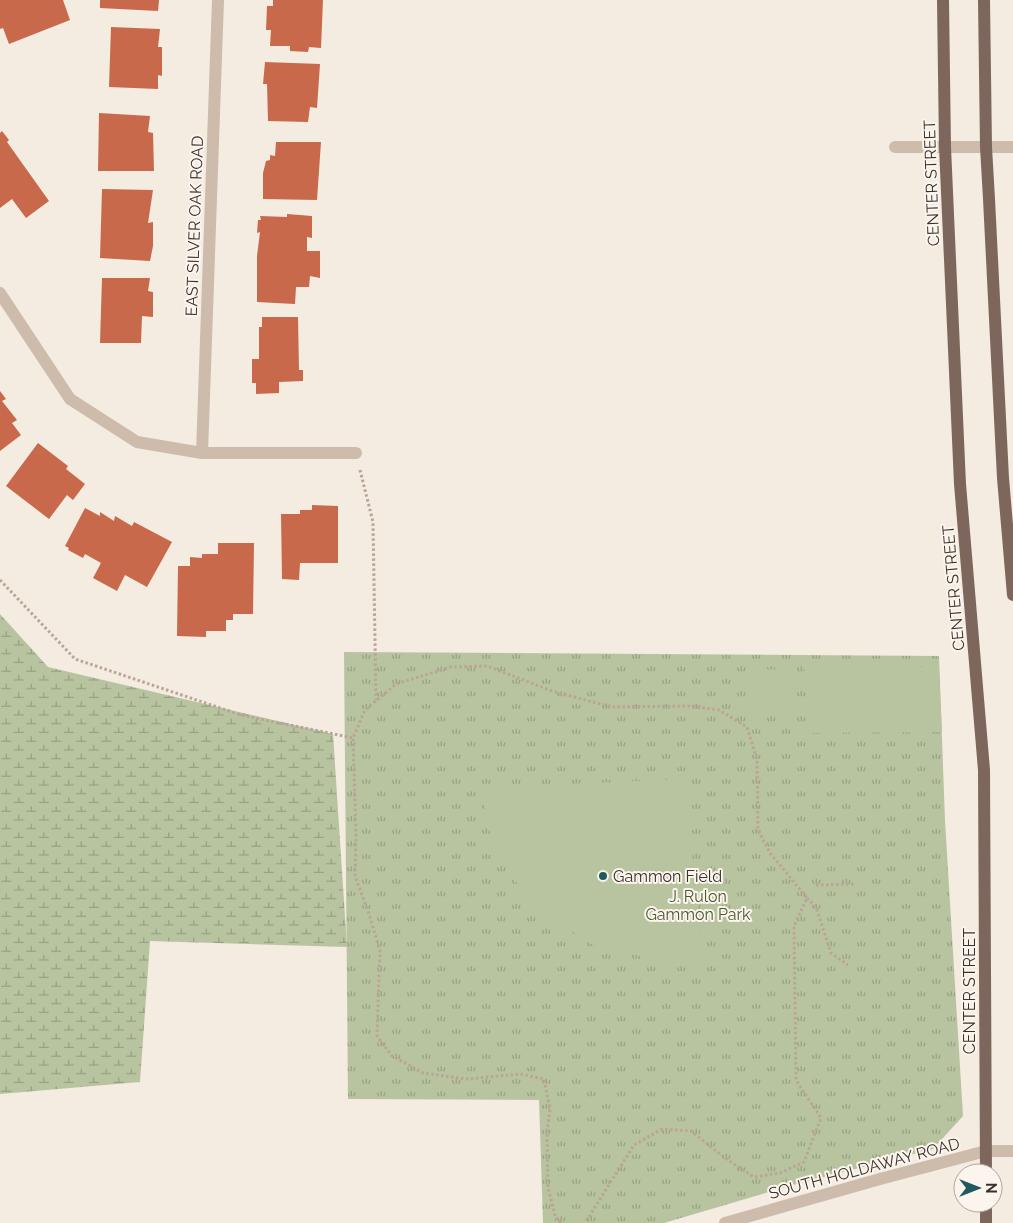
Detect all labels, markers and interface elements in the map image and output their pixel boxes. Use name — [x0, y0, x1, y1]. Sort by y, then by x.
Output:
street label: CENTER STREET — [920, 119, 943, 246]
street label: EAST SILVER OAK ROAD — [182, 135, 207, 317]
street label: CENTER STREET — [939, 524, 968, 652]
place label: Gammon Field — [613, 867, 722, 886]
marker: Gammon Field — [597, 870, 609, 882]
park label: J. Rulon Gammon Park — [645, 887, 751, 924]
street label: CENTER STREET — [960, 928, 979, 1054]
street label: SOUTH HOLDAWAY ROAD — [766, 1134, 962, 1203]
north arrow — [953, 1163, 1003, 1213]
text: N — [983, 1183, 999, 1193]

